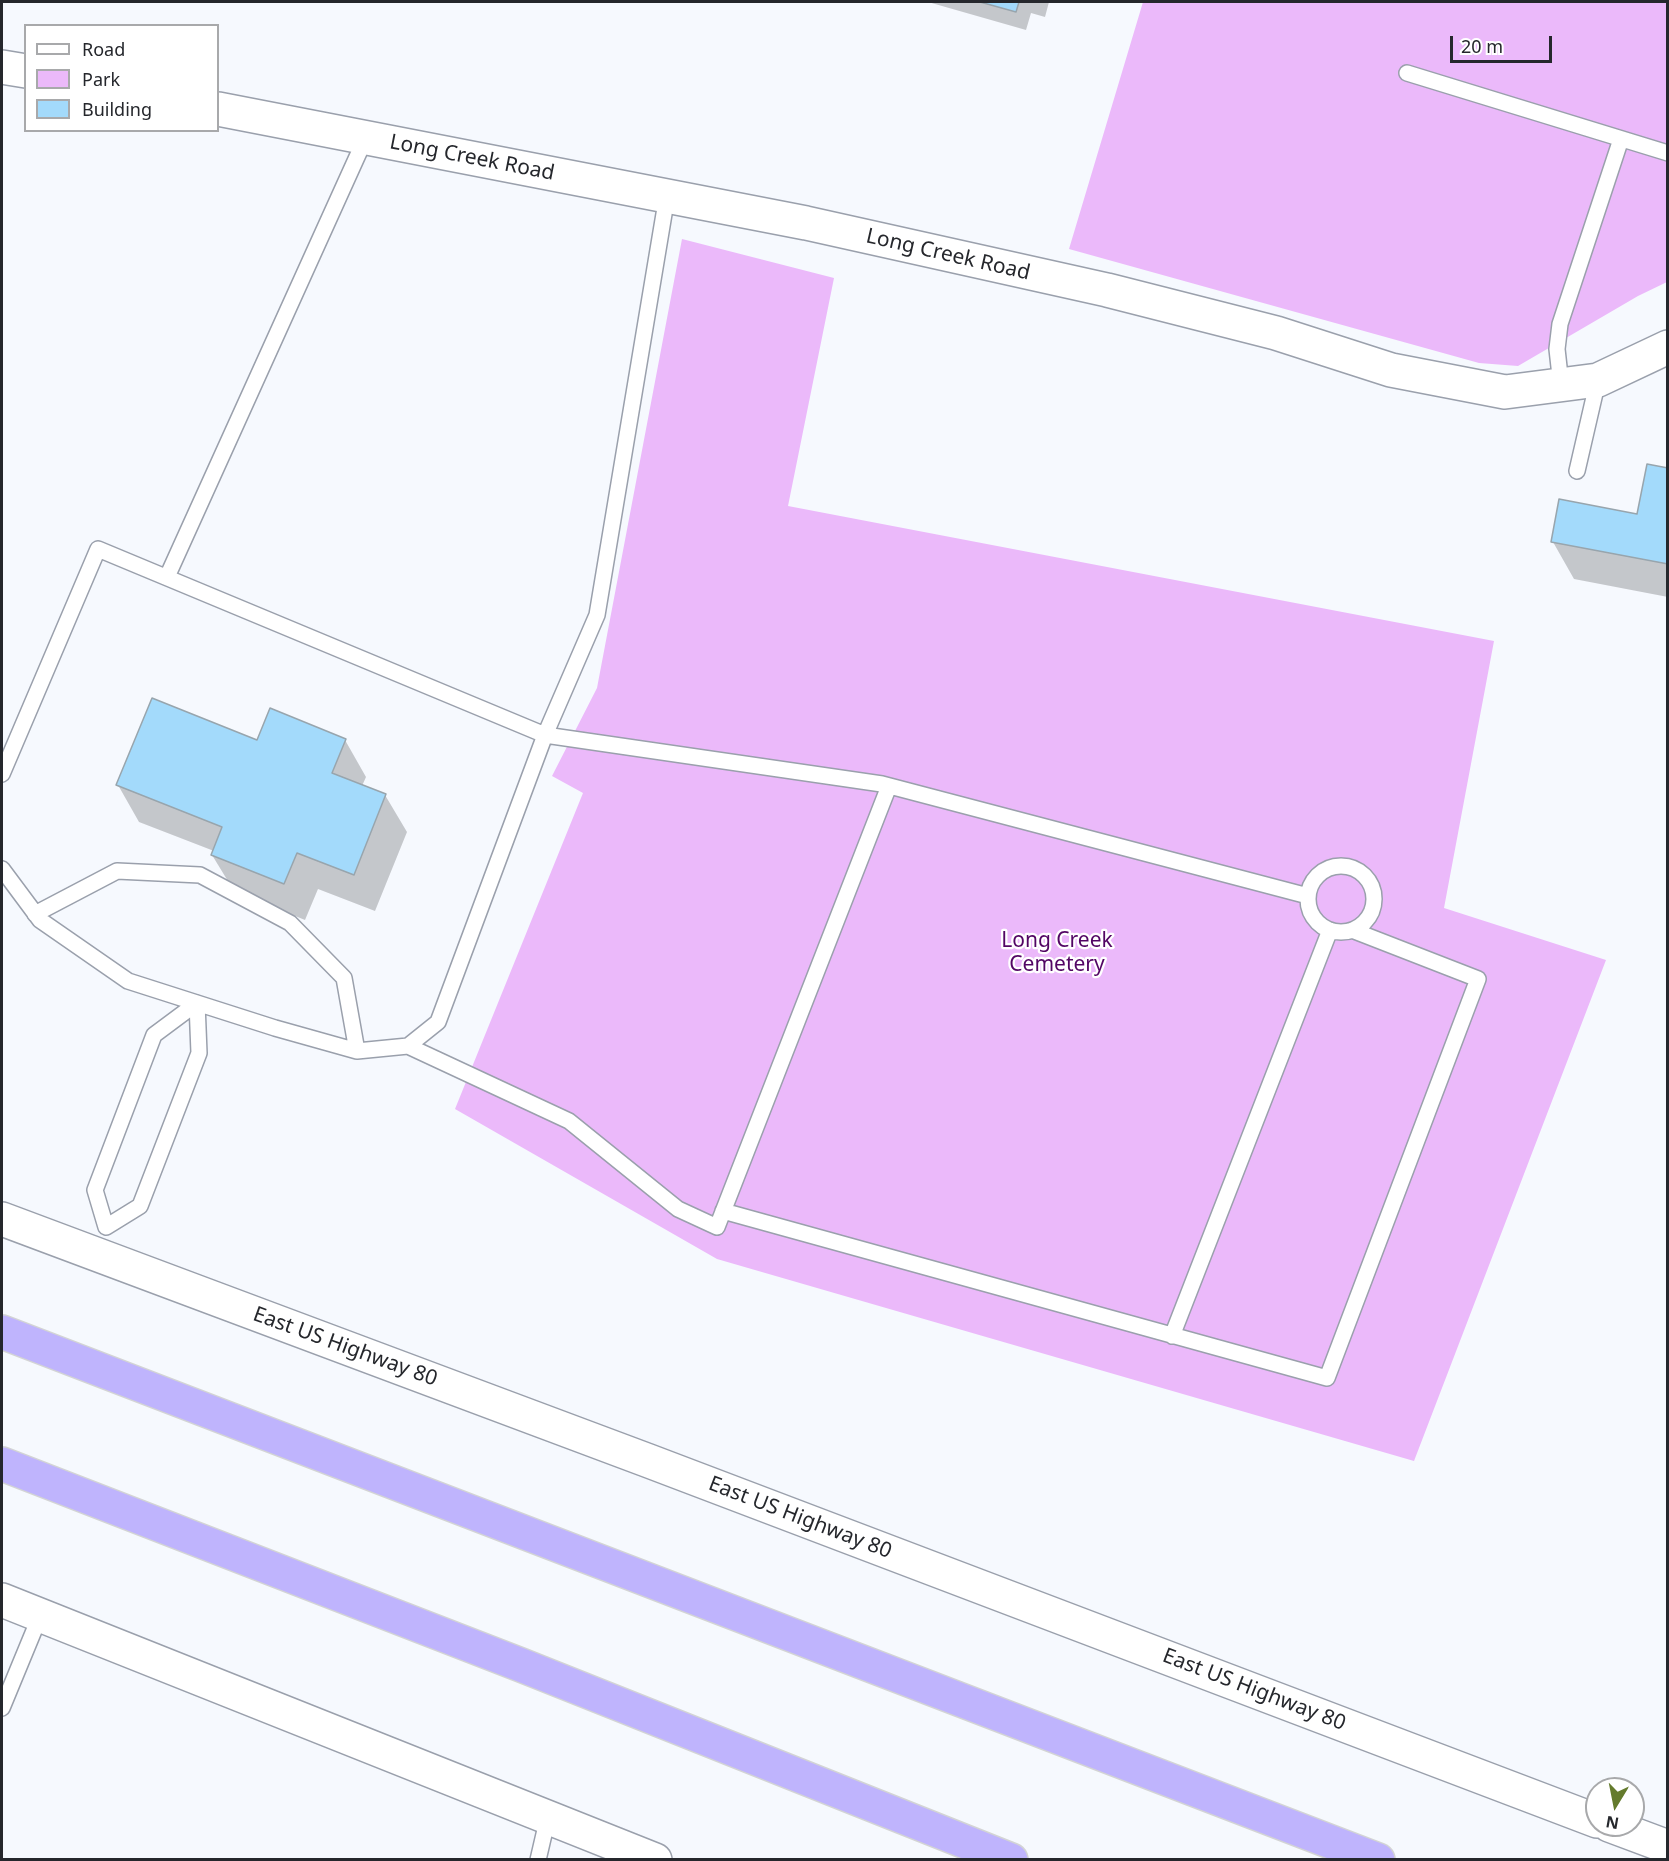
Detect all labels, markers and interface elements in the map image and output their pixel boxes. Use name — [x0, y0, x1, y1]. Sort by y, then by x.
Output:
legend — [24, 24, 219, 132]
scale bar — [1453, 24, 1555, 62]
text: 20 m — [1461, 34, 1503, 58]
text: Road — [82, 37, 125, 61]
text: Park — [82, 67, 120, 91]
text: Building — [82, 97, 152, 121]
street label: Long Creek Road — [387, 130, 557, 186]
street label: Long Creek Road — [864, 224, 1032, 286]
park label: Long Creek Cemetery — [1001, 928, 1113, 978]
street label: East US Highway 80 — [249, 1302, 441, 1392]
street label: East US Highway 80 — [705, 1471, 895, 1565]
street label: East US Highway 80 — [1159, 1643, 1349, 1737]
north arrow — [1585, 1777, 1645, 1837]
text: N — [1604, 1811, 1621, 1835]

